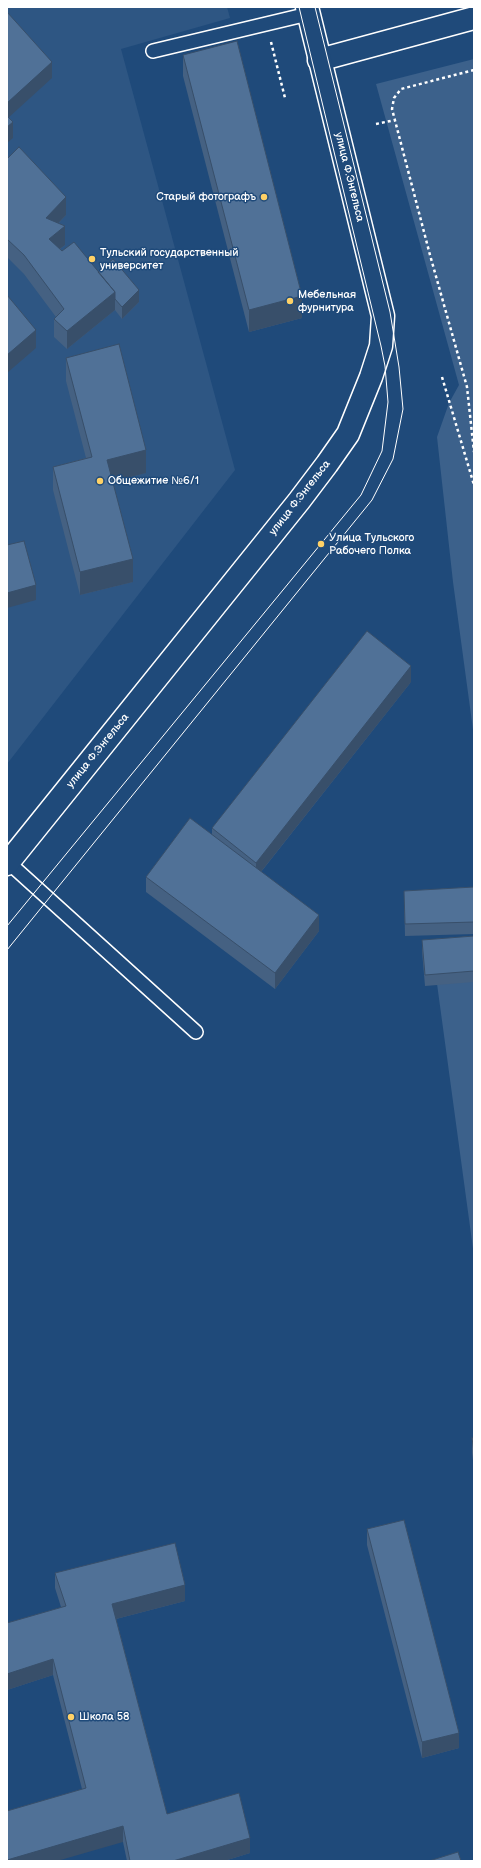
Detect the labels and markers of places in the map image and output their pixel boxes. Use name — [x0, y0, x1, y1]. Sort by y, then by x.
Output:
place label: Старый фотографъ — [156, 190, 256, 204]
marker: Старый фотографъ — [259, 192, 269, 202]
place label: Тульский государственный университет — [100, 246, 238, 272]
marker: Тульский государственный университет — [87, 254, 97, 264]
place label: Мебельная фурнитура — [298, 288, 356, 314]
marker: Мебельная фурнитура — [285, 296, 295, 306]
place label: Общежитие №6/1 — [108, 474, 199, 488]
marker: Общежитие №6/1 — [95, 476, 105, 486]
place label: Улица Тульского Рабочего Полка — [329, 531, 414, 557]
marker: Улица Тульского Рабочего Полка — [316, 539, 326, 549]
place label: Школа 58 — [79, 1710, 129, 1724]
marker: Школа 58 — [66, 1712, 76, 1722]

